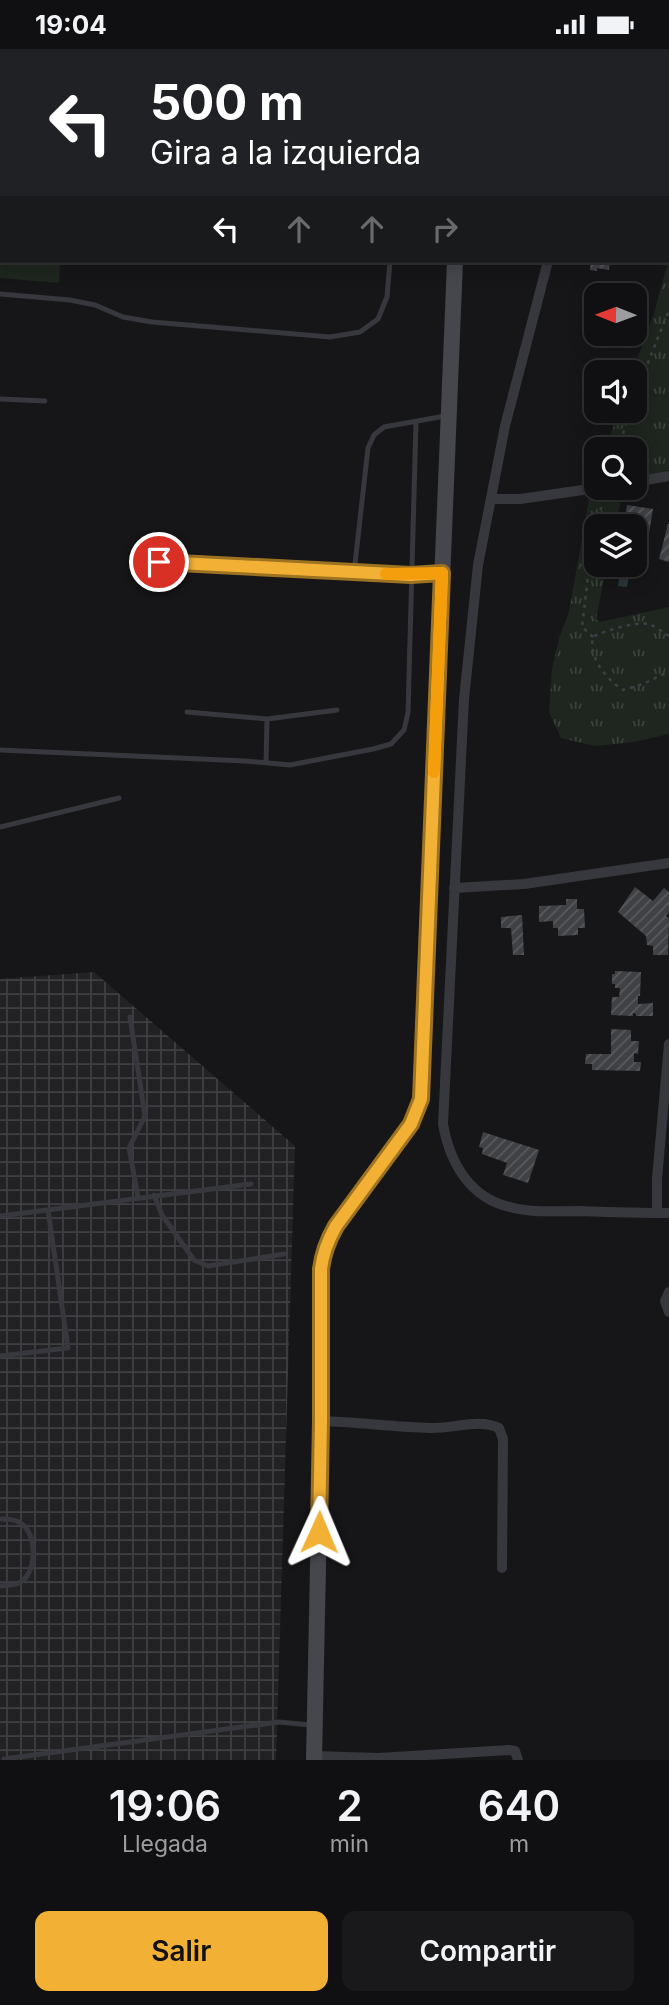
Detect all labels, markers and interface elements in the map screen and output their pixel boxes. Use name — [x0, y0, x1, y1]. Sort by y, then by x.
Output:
text: 19:04 — [35, 9, 107, 40]
text: 500 m — [150, 73, 304, 132]
icon: left — [35, 77, 126, 168]
text: Gira a la izquierda — [150, 133, 421, 172]
icon: left — [207, 210, 245, 248]
icon: ahead — [280, 210, 318, 248]
icon: ahead — [353, 210, 391, 248]
icon: right — [426, 210, 464, 248]
north arrow — [584, 283, 648, 347]
map controls — [584, 283, 647, 577]
button: sound — [584, 360, 647, 423]
button: search — [584, 437, 647, 500]
button: layers — [584, 514, 647, 577]
pin — [129, 532, 189, 592]
icon: arrive — [140, 543, 178, 581]
position arrow — [282, 1495, 356, 1569]
text: 19:06 — [109, 1780, 221, 1831]
text: 2 — [336, 1780, 363, 1831]
text: 640 — [478, 1780, 560, 1831]
text: Llegada — [122, 1830, 208, 1858]
text: min — [330, 1830, 369, 1858]
text: m — [509, 1830, 529, 1858]
button: Salir — [35, 1911, 328, 1991]
button: Compartir — [342, 1911, 634, 1991]

